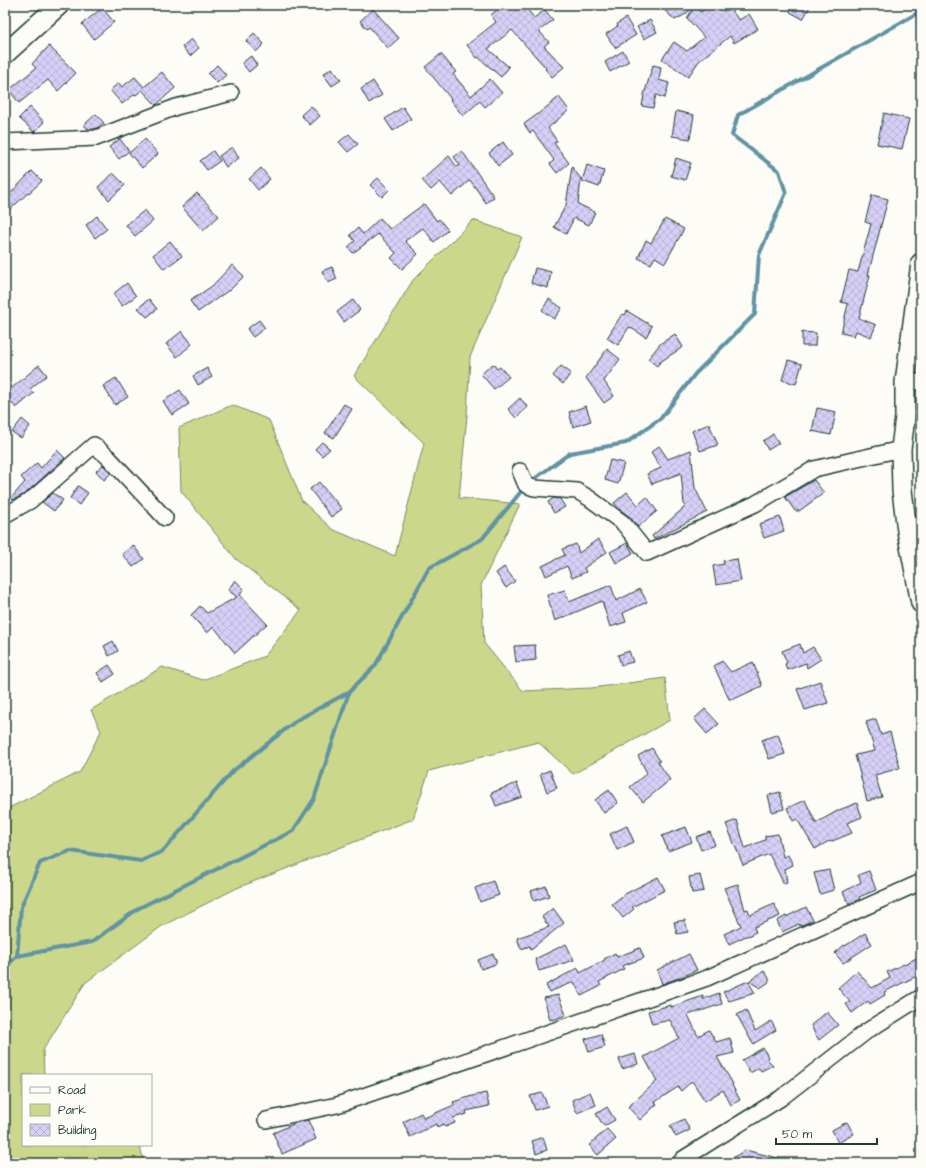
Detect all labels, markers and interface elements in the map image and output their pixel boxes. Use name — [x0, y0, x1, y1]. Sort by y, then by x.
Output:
legend — [22, 1074, 152, 1146]
text: Road — [58, 1082, 86, 1099]
text: Park — [58, 1102, 86, 1119]
scale bar — [776, 1120, 877, 1146]
text: Building — [58, 1122, 96, 1140]
text: 50 m — [782, 1126, 813, 1143]

